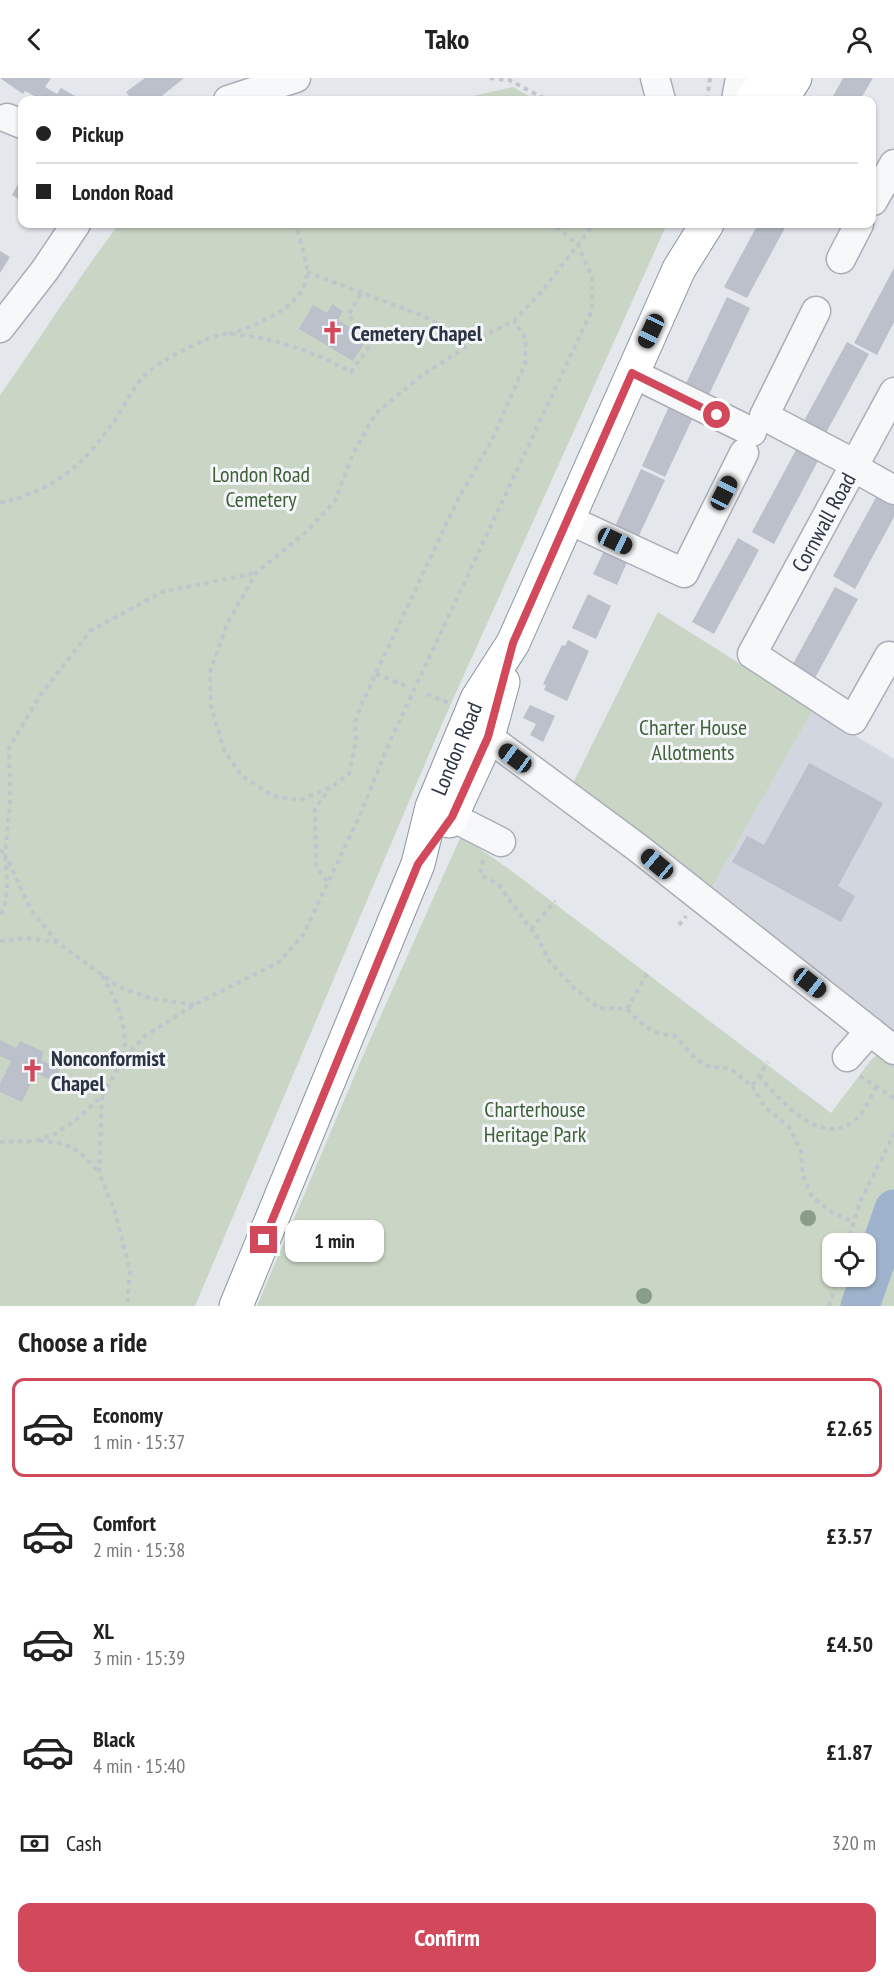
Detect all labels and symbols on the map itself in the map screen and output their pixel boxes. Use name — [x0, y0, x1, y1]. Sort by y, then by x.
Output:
car — [635, 311, 667, 351]
place label: Cemetery Chapel — [351, 319, 483, 347]
church icon: Cemetery Chapel — [320, 320, 346, 346]
route start — [703, 401, 730, 428]
park label: London Road Cemetery — [212, 460, 310, 513]
street label: Cornwall Road — [785, 468, 862, 577]
car — [708, 473, 740, 513]
car — [595, 525, 635, 557]
street label: London Road — [425, 698, 488, 799]
park label: Charter House Allotments — [639, 713, 747, 766]
car — [495, 740, 535, 776]
car — [637, 846, 677, 882]
car — [790, 965, 830, 1001]
place label: Nonconformist Chapel — [51, 1044, 166, 1097]
church icon: Nonconformist Chapel — [20, 1058, 46, 1084]
park label: Charterhouse Heritage Park — [484, 1095, 587, 1148]
callout: 1 min — [285, 1219, 384, 1261]
route end — [250, 1226, 277, 1253]

